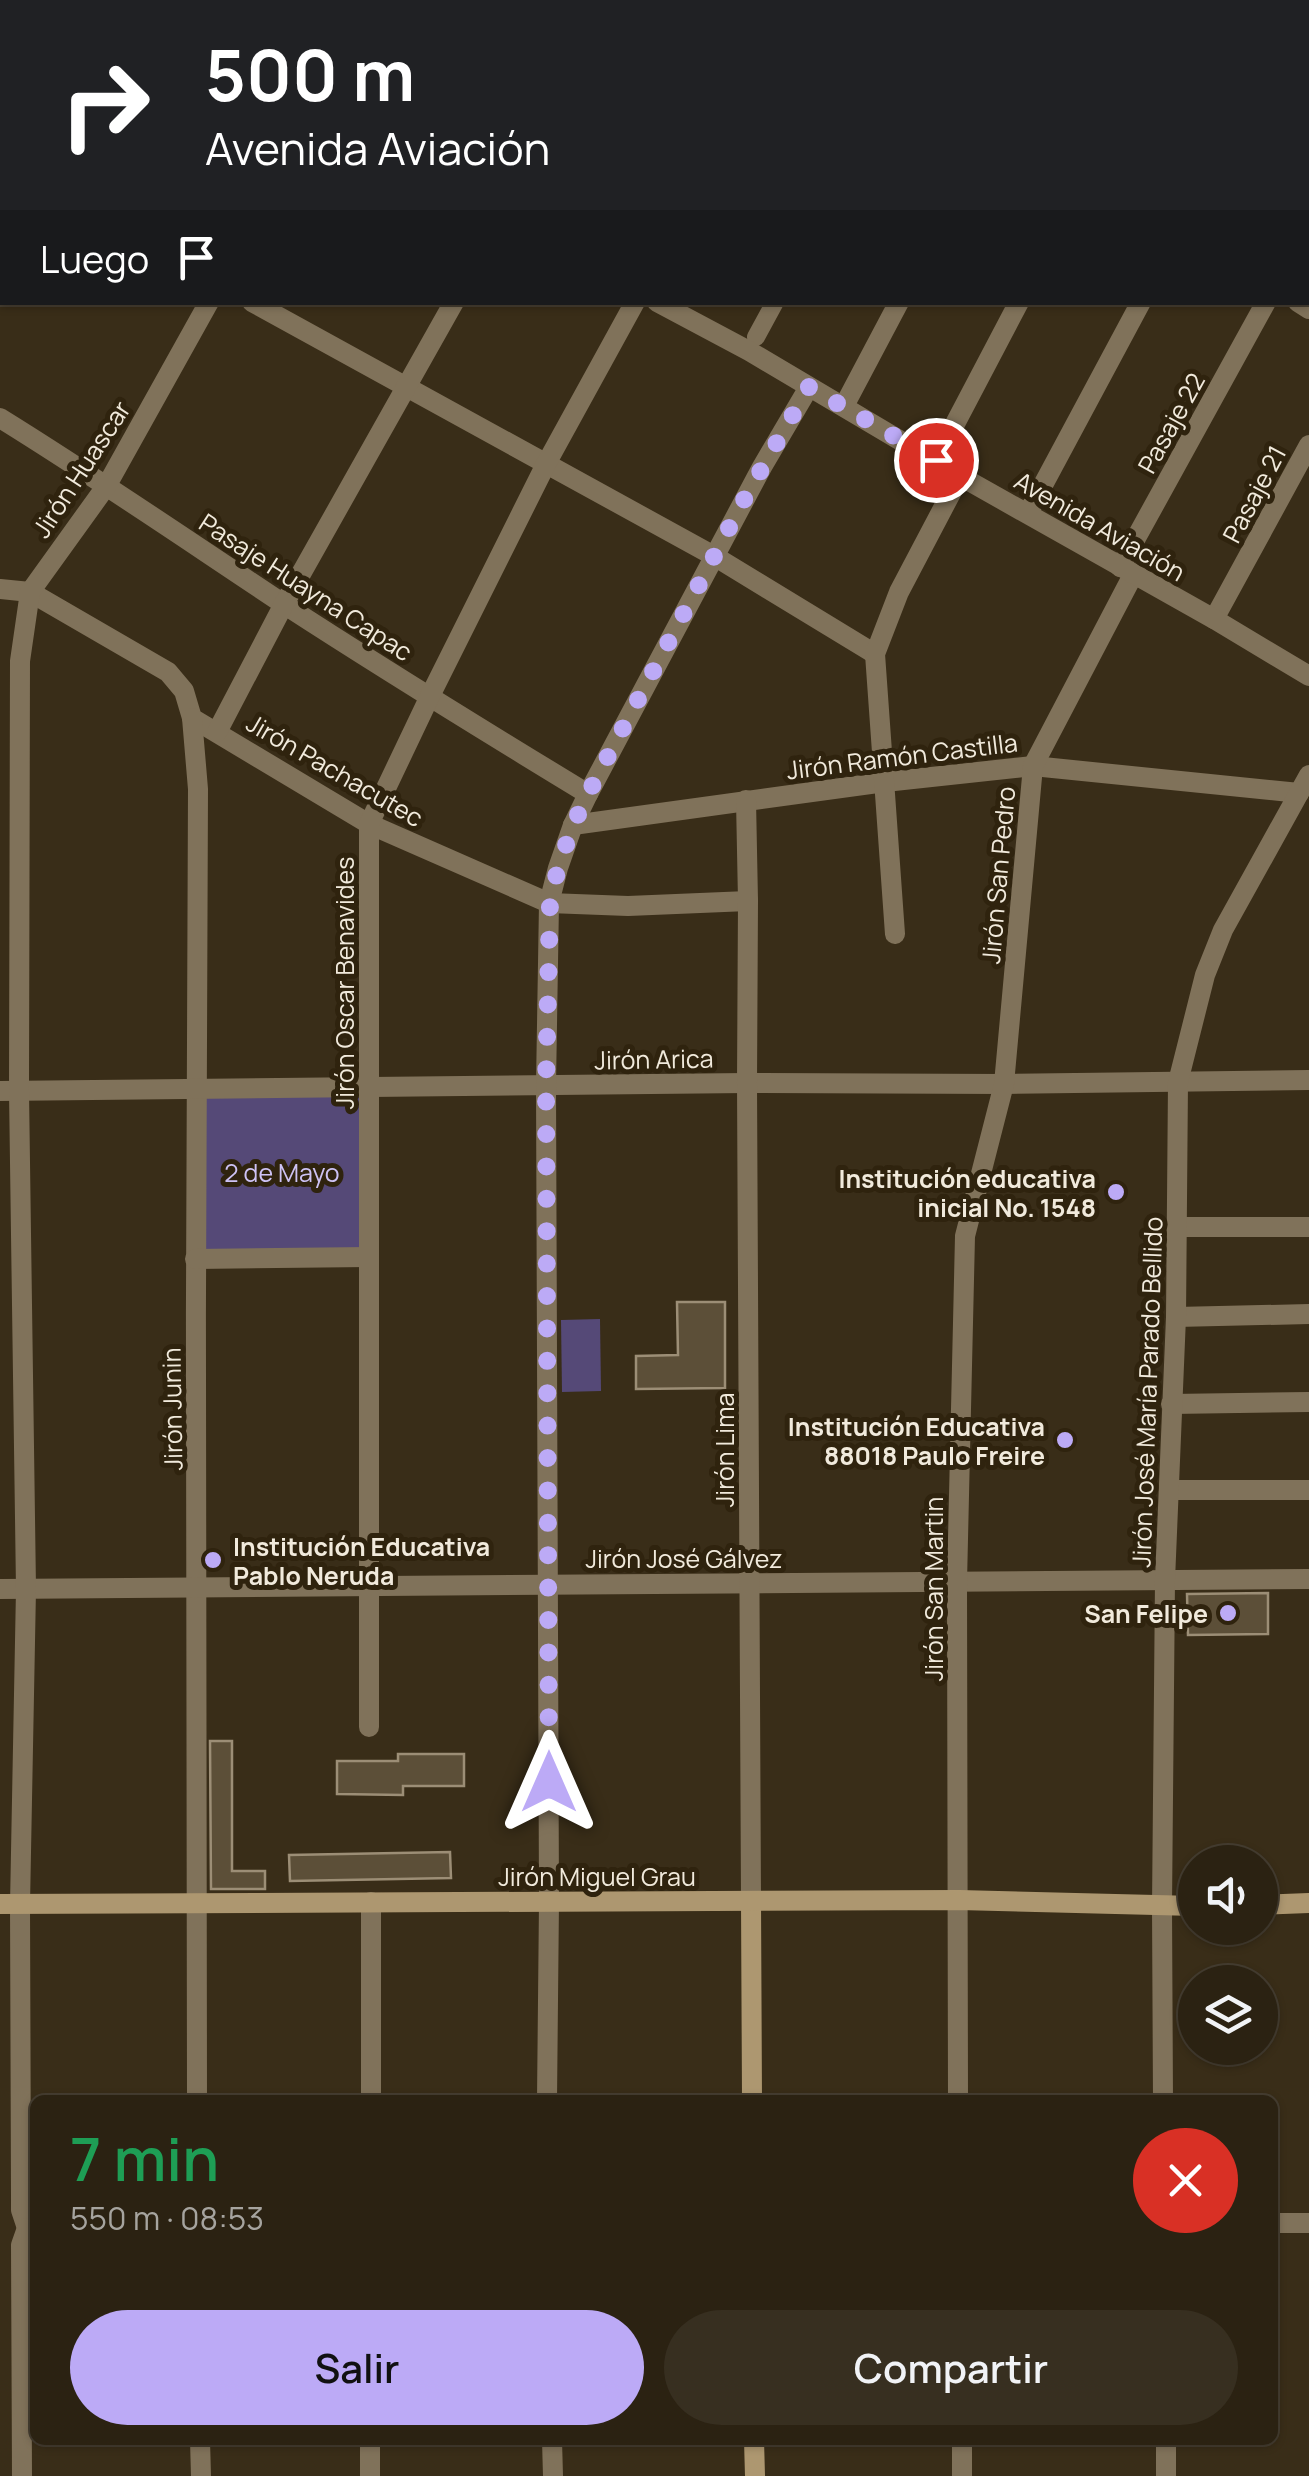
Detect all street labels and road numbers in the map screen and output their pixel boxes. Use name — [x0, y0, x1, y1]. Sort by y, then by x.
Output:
street label: Pasaje 22 — [1129, 367, 1213, 479]
street label: Jirón Huascar — [24, 394, 138, 544]
street label: Pasaje 21 — [1214, 439, 1294, 549]
street label: Avenida Aviación — [1008, 463, 1192, 589]
street label: Pasaje Huayna Capac — [193, 505, 419, 669]
street label: Jirón Pachacutec — [240, 705, 430, 835]
street label: Jirón Ramón Castilla — [784, 724, 1020, 788]
street label: Jirón San Pedro — [973, 785, 1023, 965]
street label: Jirón Oscar Benavides — [327, 857, 362, 1109]
street label: Jirón Arica — [594, 1040, 714, 1078]
street label: Jirón José María Parado Bellido — [1123, 1216, 1171, 1568]
street label: Jirón Junin — [153, 1347, 191, 1471]
street label: Jirón Lima — [707, 1393, 742, 1507]
street label: Jirón San Martin — [916, 1497, 951, 1681]
street label: Jirón José Gálvez — [585, 1541, 783, 1576]
street label: Jirón Miguel Grau — [498, 1859, 696, 1894]

